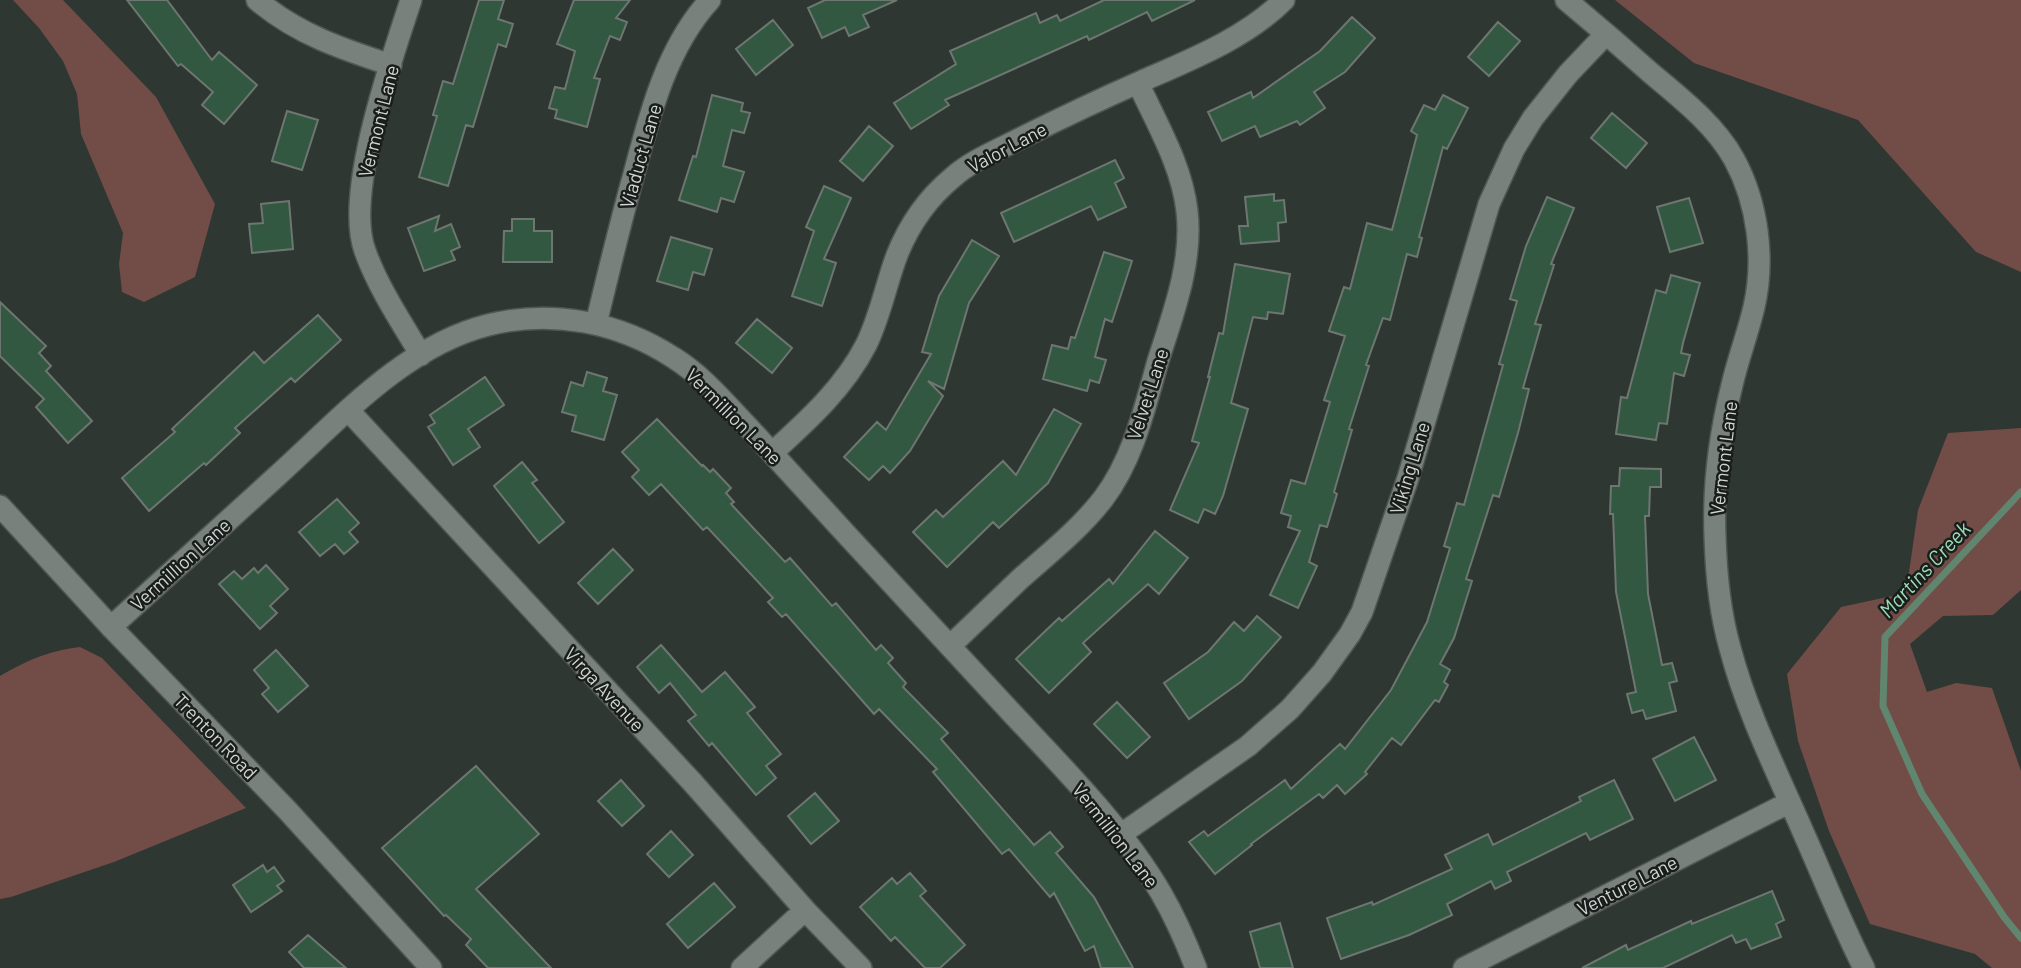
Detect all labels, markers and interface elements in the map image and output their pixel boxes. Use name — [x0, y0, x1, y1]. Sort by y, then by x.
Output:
street label: Vermont Lane — [353, 62, 403, 180]
street label: Viaduct Lane — [614, 101, 666, 211]
street label: Valor Lane — [964, 117, 1050, 177]
street label: Velvet Lane — [1121, 345, 1173, 443]
street label: Vermillion Lane — [681, 363, 787, 469]
street label: Vermont Lane — [1705, 400, 1741, 516]
street label: Viking Lane — [1384, 419, 1434, 517]
street label: Vermillion Lane — [125, 513, 235, 615]
water label: Martins Creek — [1873, 515, 1975, 622]
street label: Virga Avenue — [560, 642, 650, 736]
street label: Trenton Road — [170, 688, 262, 784]
street label: Vermillion Lane — [1068, 778, 1164, 892]
street label: Venture Lane — [1573, 850, 1681, 920]

